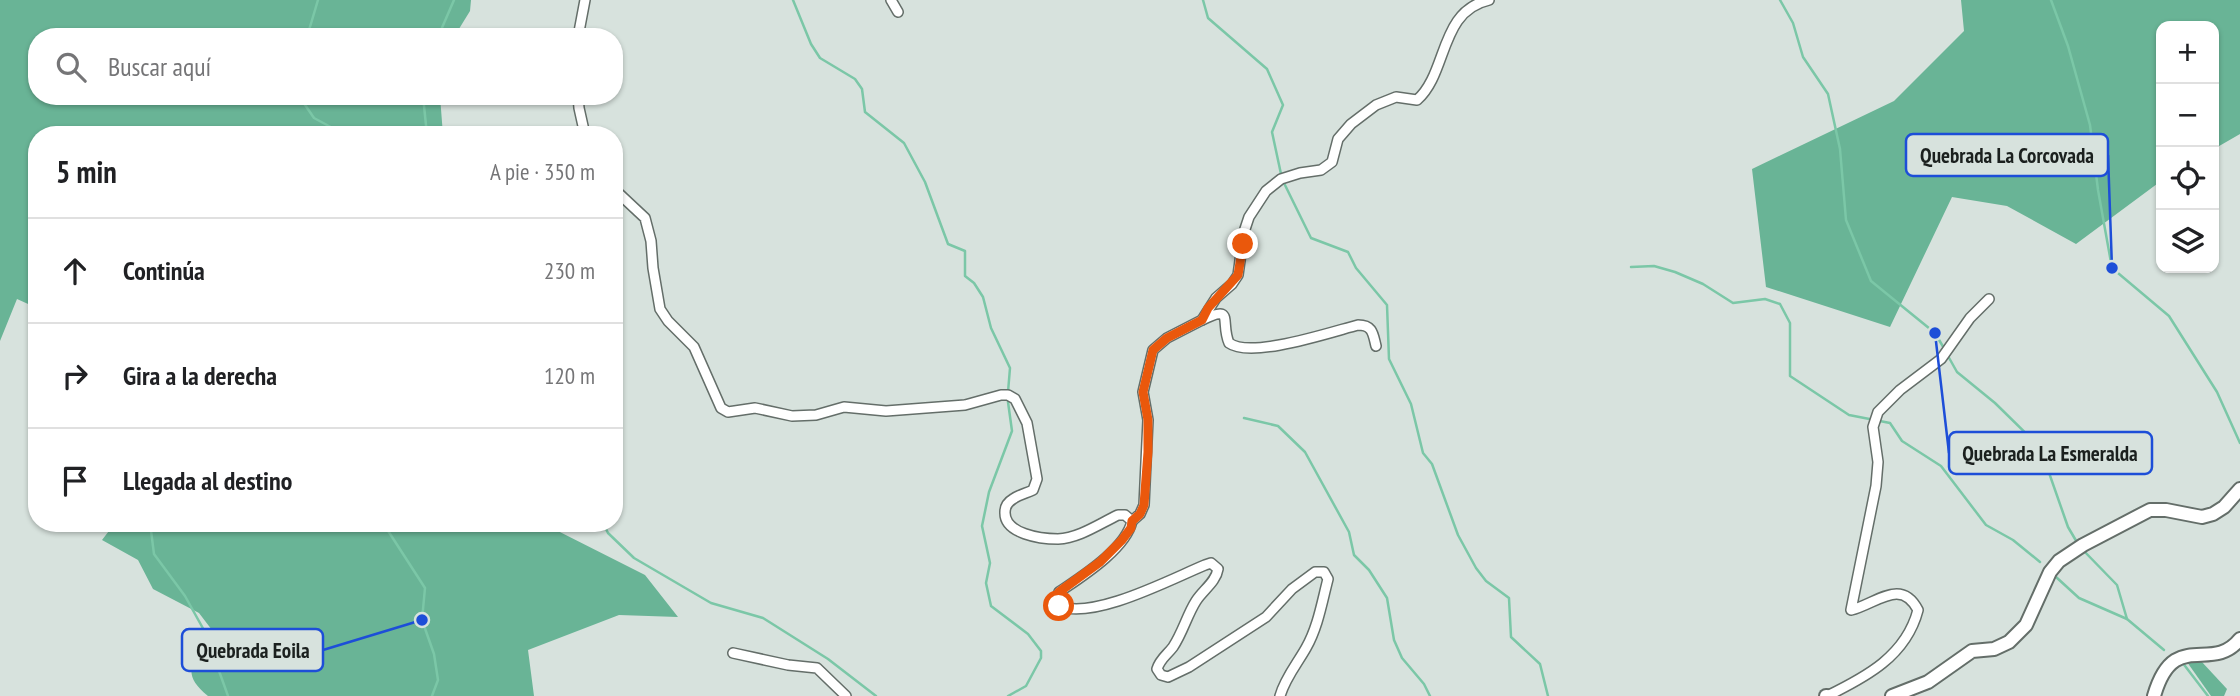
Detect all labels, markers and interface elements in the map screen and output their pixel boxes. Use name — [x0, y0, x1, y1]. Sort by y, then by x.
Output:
map controls — [2156, 21, 2219, 273]
button: + — [2156, 21, 2219, 84]
search box — [28, 28, 623, 105]
icon: search — [52, 48, 90, 86]
text: Buscar aquí — [108, 50, 211, 83]
button: − — [2156, 84, 2219, 147]
callout: Quebrada La Corcovada — [1906, 134, 2108, 176]
text: Quebrada La Corcovada — [1920, 142, 2094, 169]
button: locate — [2156, 147, 2219, 210]
text: 5 min — [56, 152, 117, 191]
text: A pie · 350 m — [490, 157, 595, 186]
button: layers — [2156, 210, 2219, 273]
route end — [1227, 228, 1258, 259]
icon: ahead — [56, 252, 94, 290]
text: Continúa — [123, 254, 205, 287]
text: 230 m — [544, 256, 595, 285]
icon: right — [56, 357, 94, 395]
text: Gira a la derecha — [123, 359, 277, 392]
text: 120 m — [544, 361, 595, 390]
callout: Quebrada La Esmeralda — [1949, 432, 2152, 474]
text: Quebrada La Esmeralda — [1962, 440, 2138, 467]
icon: arrive — [56, 462, 94, 500]
text: Llegada al destino — [123, 464, 292, 497]
route start — [1043, 590, 1074, 621]
callout: Quebrada Eoila — [182, 629, 323, 671]
text: Quebrada Eoila — [196, 637, 310, 664]

